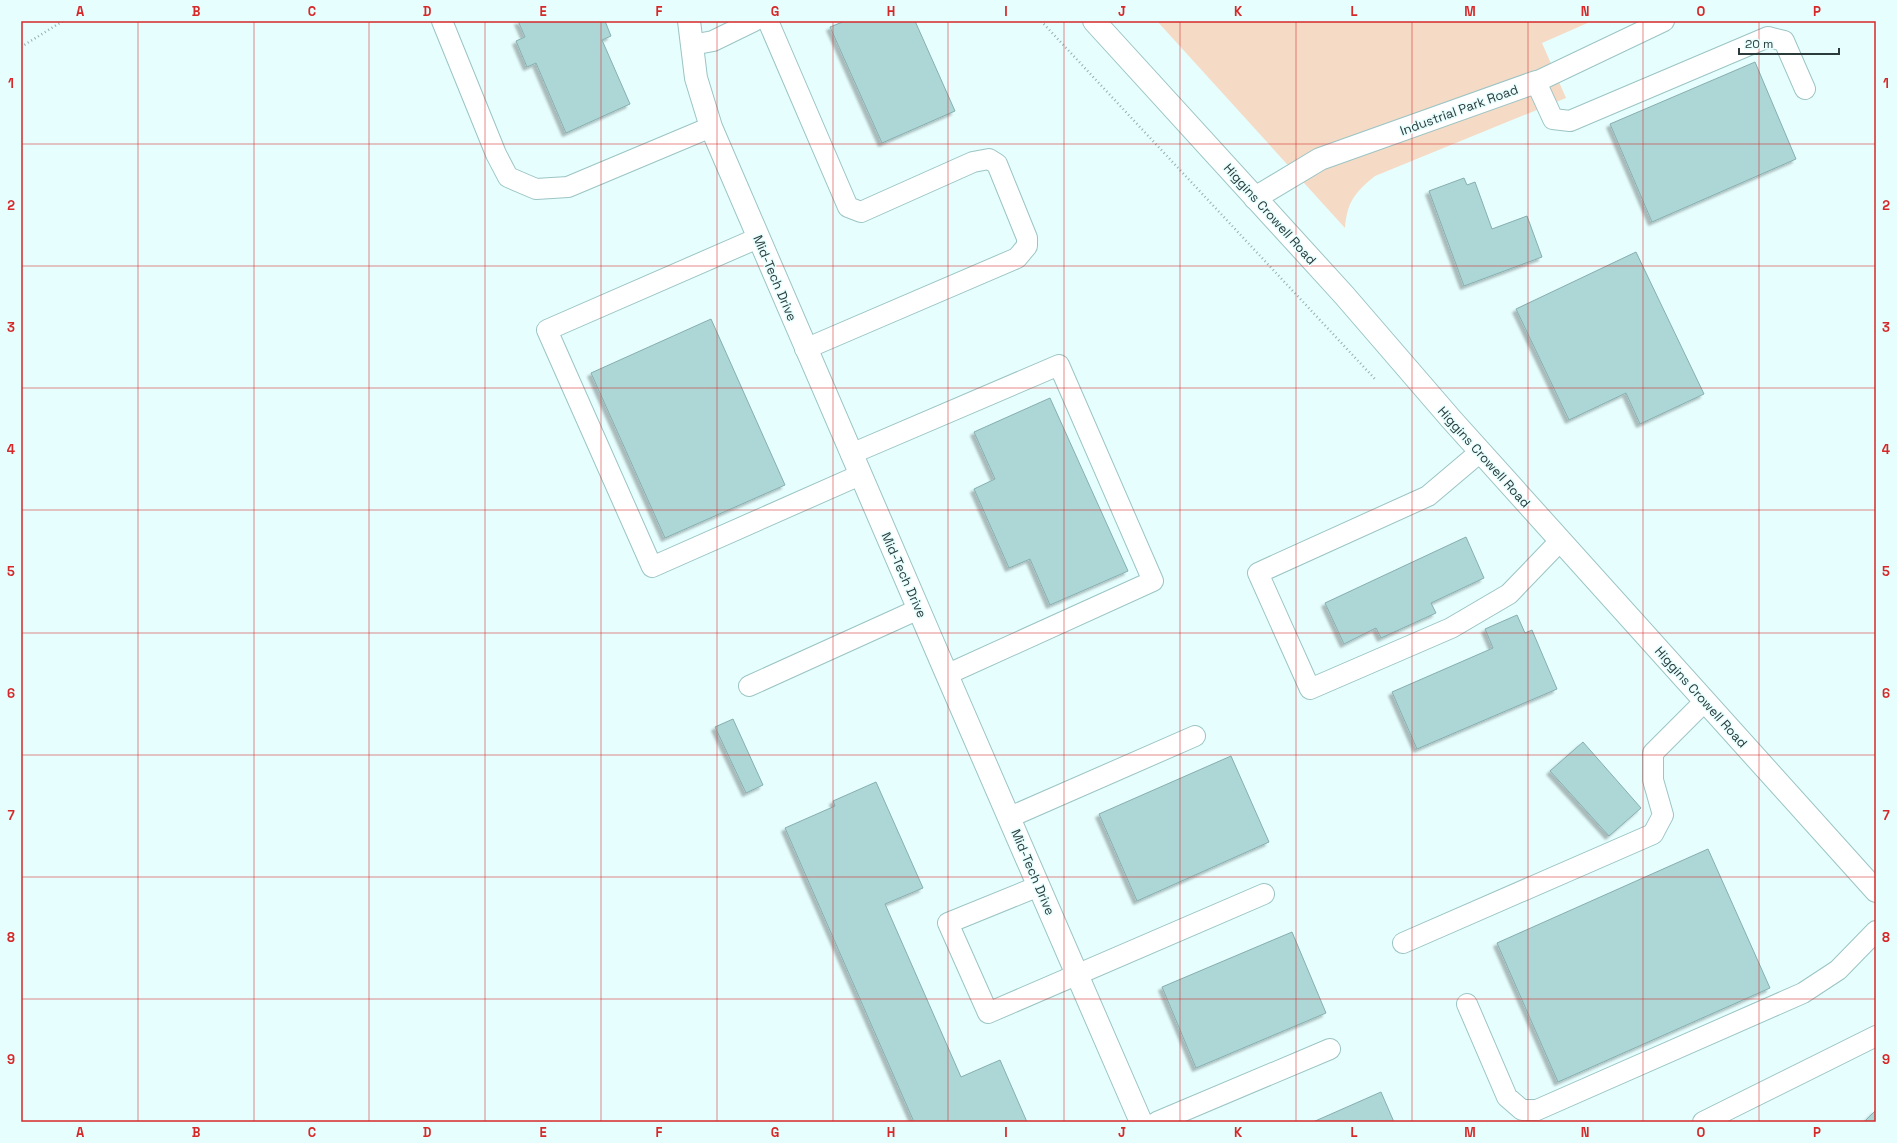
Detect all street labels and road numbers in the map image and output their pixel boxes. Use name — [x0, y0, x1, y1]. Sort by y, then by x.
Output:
street label: Industrial Park Road — [1398, 81, 1520, 139]
street label: Higgins Crowell Road — [1220, 160, 1320, 268]
street label: Mid-Tech Drive — [749, 232, 801, 324]
street label: Higgins Crowell Road — [1434, 403, 1534, 511]
street label: Mid-Tech Drive — [878, 530, 930, 620]
street label: Higgins Crowell Road — [1651, 643, 1751, 751]
street label: Mid-Tech Drive — [1007, 826, 1059, 918]

